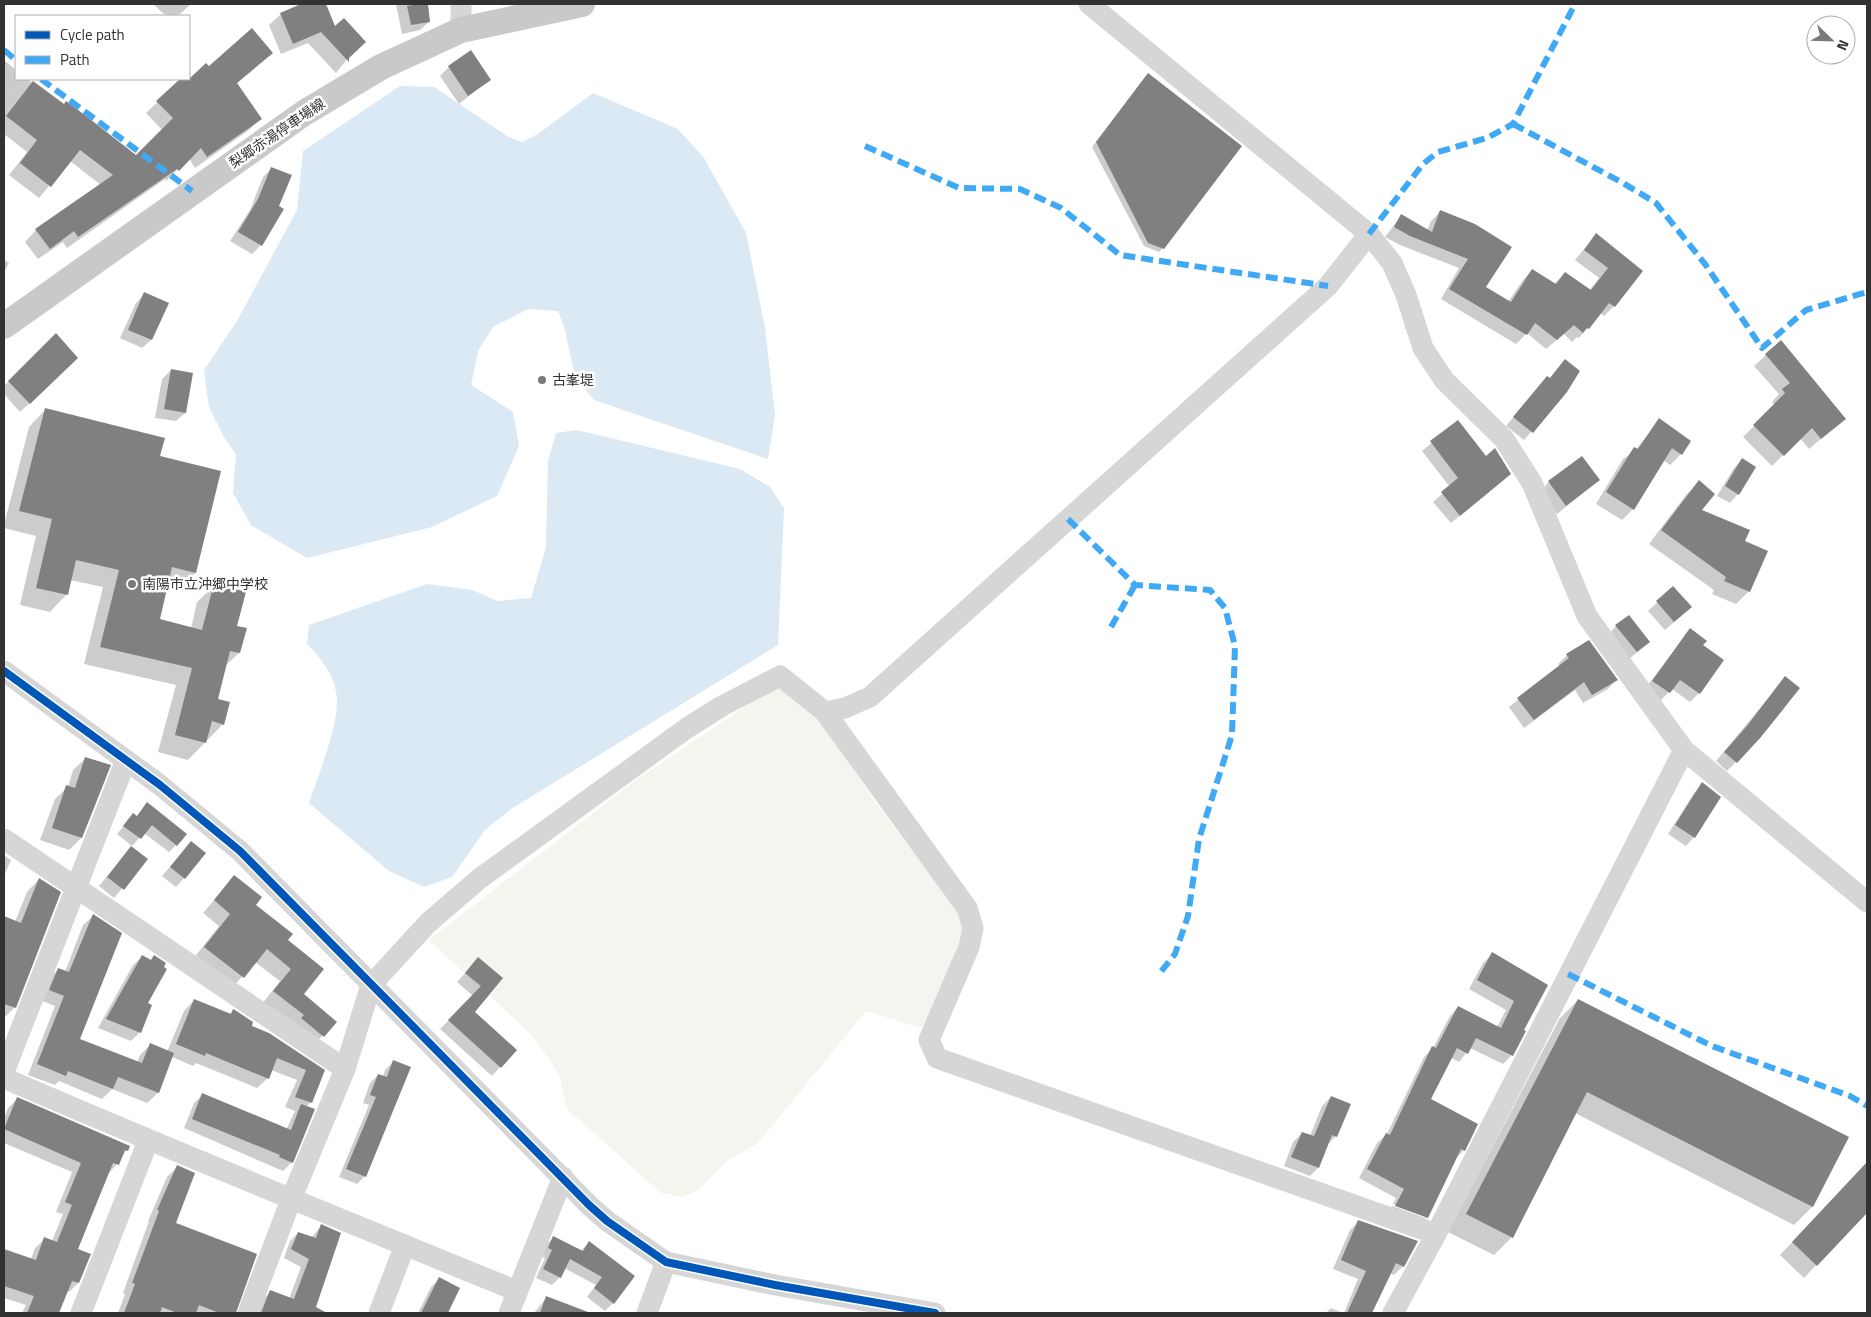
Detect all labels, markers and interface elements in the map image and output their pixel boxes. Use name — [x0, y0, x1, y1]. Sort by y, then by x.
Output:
legend — [15, 15, 190, 80]
north arrow — [1806, 15, 1856, 65]
text: Cycle path — [60, 23, 125, 46]
text: N — [1832, 37, 1855, 54]
text: Path — [60, 48, 90, 71]
street label: 梨郷赤湯停車場線 — [224, 93, 329, 173]
place label: 古峯堤 — [552, 369, 594, 390]
marker: 古峯堤 — [536, 374, 548, 386]
place label: 南陽市立沖郷中学校 — [142, 573, 268, 594]
marker: 南陽市立沖郷中学校 — [126, 578, 138, 590]

